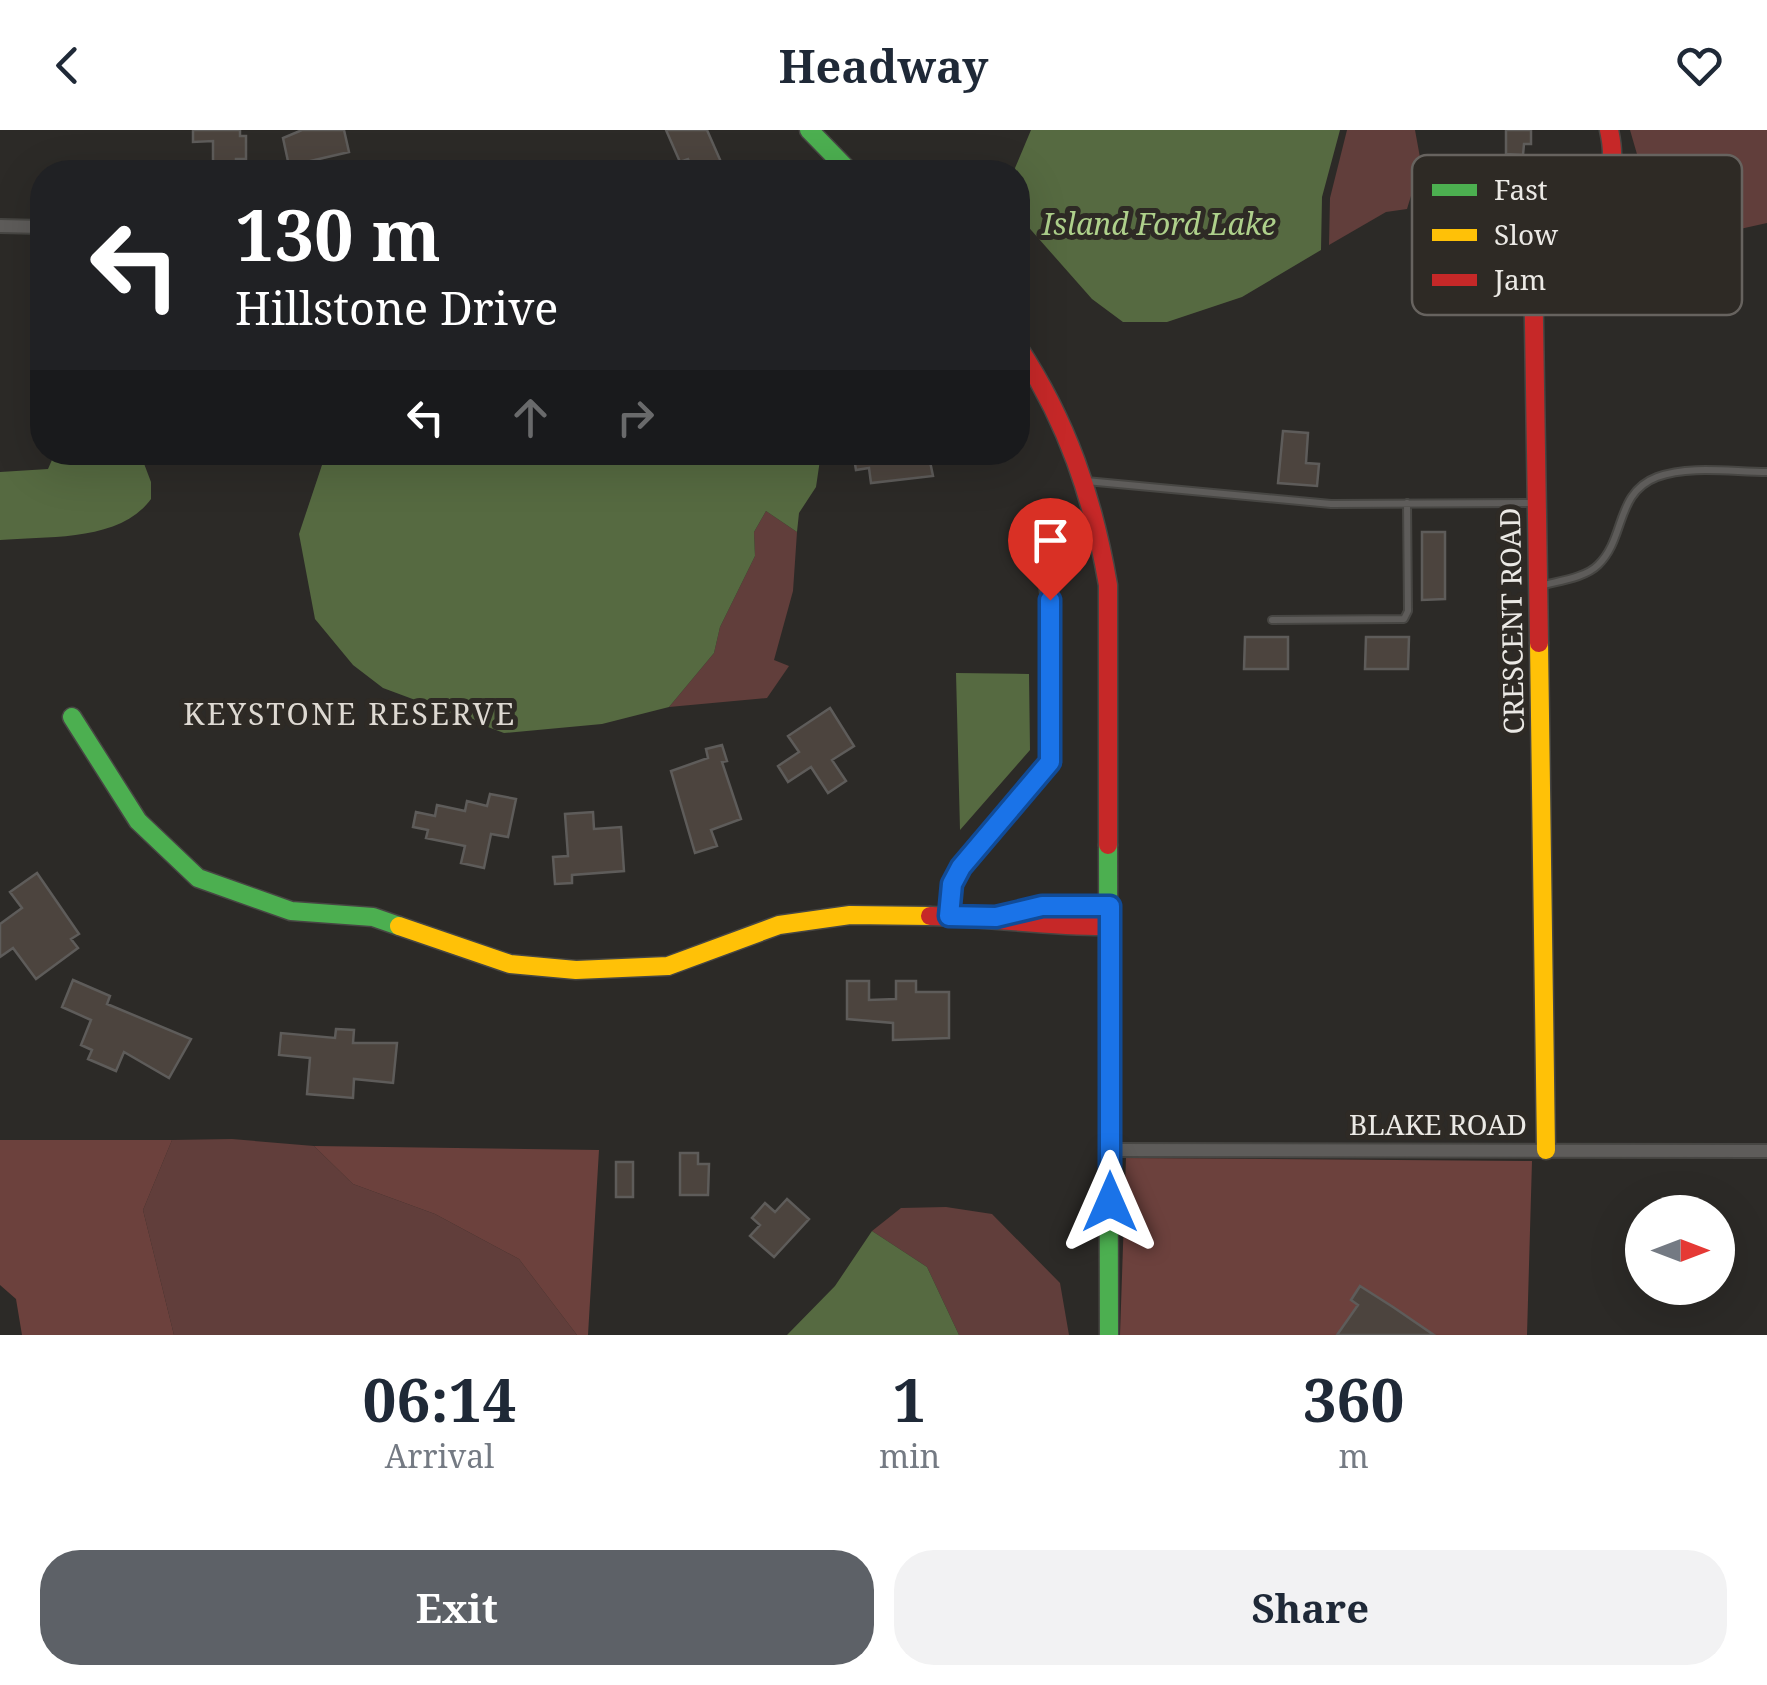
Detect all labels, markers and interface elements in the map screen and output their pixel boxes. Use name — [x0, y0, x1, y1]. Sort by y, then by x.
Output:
text: Headway — [779, 35, 988, 96]
icon: back — [40, 38, 95, 93]
icon: heart — [1672, 38, 1727, 93]
legend — [1412, 155, 1742, 315]
text: Fast — [1494, 170, 1548, 208]
text: 130 m — [235, 186, 441, 282]
icon: left — [70, 200, 200, 330]
water label: Island Ford Lake — [1041, 203, 1276, 244]
text: Slow — [1494, 215, 1559, 253]
text: Jam — [1493, 260, 1546, 298]
text: Hillstone Drive — [235, 277, 558, 338]
icon: left — [398, 390, 453, 445]
icon: ahead — [503, 390, 558, 445]
icon: right — [608, 390, 663, 445]
pin — [1008, 498, 1093, 601]
street label: CRESCENT ROAD — [1490, 507, 1532, 735]
icon: arrive — [1023, 513, 1078, 568]
district label: KEYSTONE RESERVE — [183, 693, 517, 734]
street label: BLAKE ROAD — [1349, 1105, 1527, 1143]
position arrow — [1058, 1150, 1162, 1254]
north arrow — [1625, 1195, 1735, 1305]
map controls — [1625, 1195, 1735, 1305]
text: 06:14 — [363, 1358, 516, 1440]
text: 1 — [893, 1358, 927, 1440]
text: 360 — [1303, 1358, 1404, 1440]
text: Arrival — [385, 1434, 494, 1477]
text: min — [879, 1434, 940, 1477]
text: m — [1338, 1434, 1369, 1477]
button: Exit — [40, 1550, 874, 1665]
button: Share — [894, 1550, 1727, 1665]

